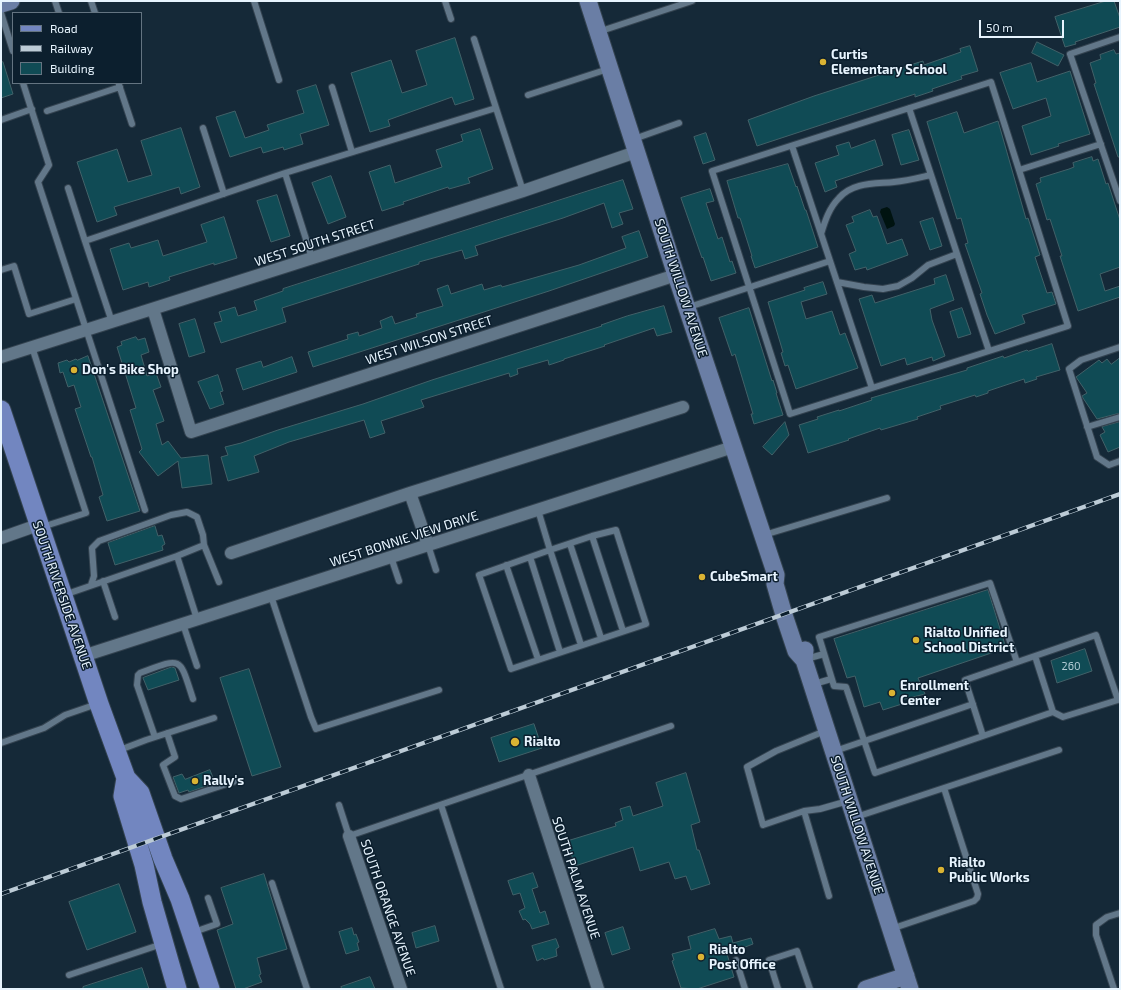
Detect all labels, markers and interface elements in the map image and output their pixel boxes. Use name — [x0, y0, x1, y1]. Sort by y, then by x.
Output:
legend — [12, 12, 142, 84]
scale bar — [981, 12, 1066, 38]
text: 50 m — [986, 20, 1013, 34]
text: Road — [50, 21, 78, 35]
text: Railway — [50, 41, 93, 55]
place label: Curtis Elementary School — [831, 47, 947, 78]
marker: Curtis Elementary School — [818, 57, 828, 67]
text: Building — [50, 61, 94, 75]
street label: WEST SOUTH STREET — [253, 216, 377, 270]
street label: SOUTH WILLOW AVENUE — [651, 217, 711, 359]
street label: WEST WILSON STREET — [363, 312, 495, 368]
place label: Don's Bike Shop — [82, 362, 179, 378]
marker: Don's Bike Shop — [69, 365, 79, 375]
street label: WEST BONNIE VIEW DRIVE — [328, 508, 480, 570]
street label: SOUTH RIVERSIDE AVENUE — [29, 519, 95, 671]
place label: CubeSmart — [710, 569, 778, 585]
marker: CubeSmart — [697, 572, 707, 582]
place label: Rialto Unified School District — [924, 625, 1014, 656]
marker: Rialto Unified School District — [911, 635, 921, 645]
house number: 260 — [1061, 659, 1081, 673]
place label: Enrollment Center — [900, 678, 969, 709]
marker: Enrollment Center — [887, 688, 897, 698]
place label: Rialto — [524, 734, 561, 750]
marker: Rialto — [509, 736, 521, 748]
street label: SOUTH WILLOW AVENUE — [827, 754, 887, 896]
place label: Rally's — [203, 773, 244, 789]
marker: Rally's — [190, 776, 200, 786]
street label: SOUTH PALM AVENUE — [549, 815, 603, 941]
street label: SOUTH ORANGE AVENUE — [357, 837, 419, 979]
place label: Rialto Public Works — [949, 855, 1030, 886]
marker: Rialto Public Works — [936, 865, 946, 875]
place label: Rialto Post Office — [709, 942, 776, 973]
marker: Rialto Post Office — [696, 952, 706, 962]

